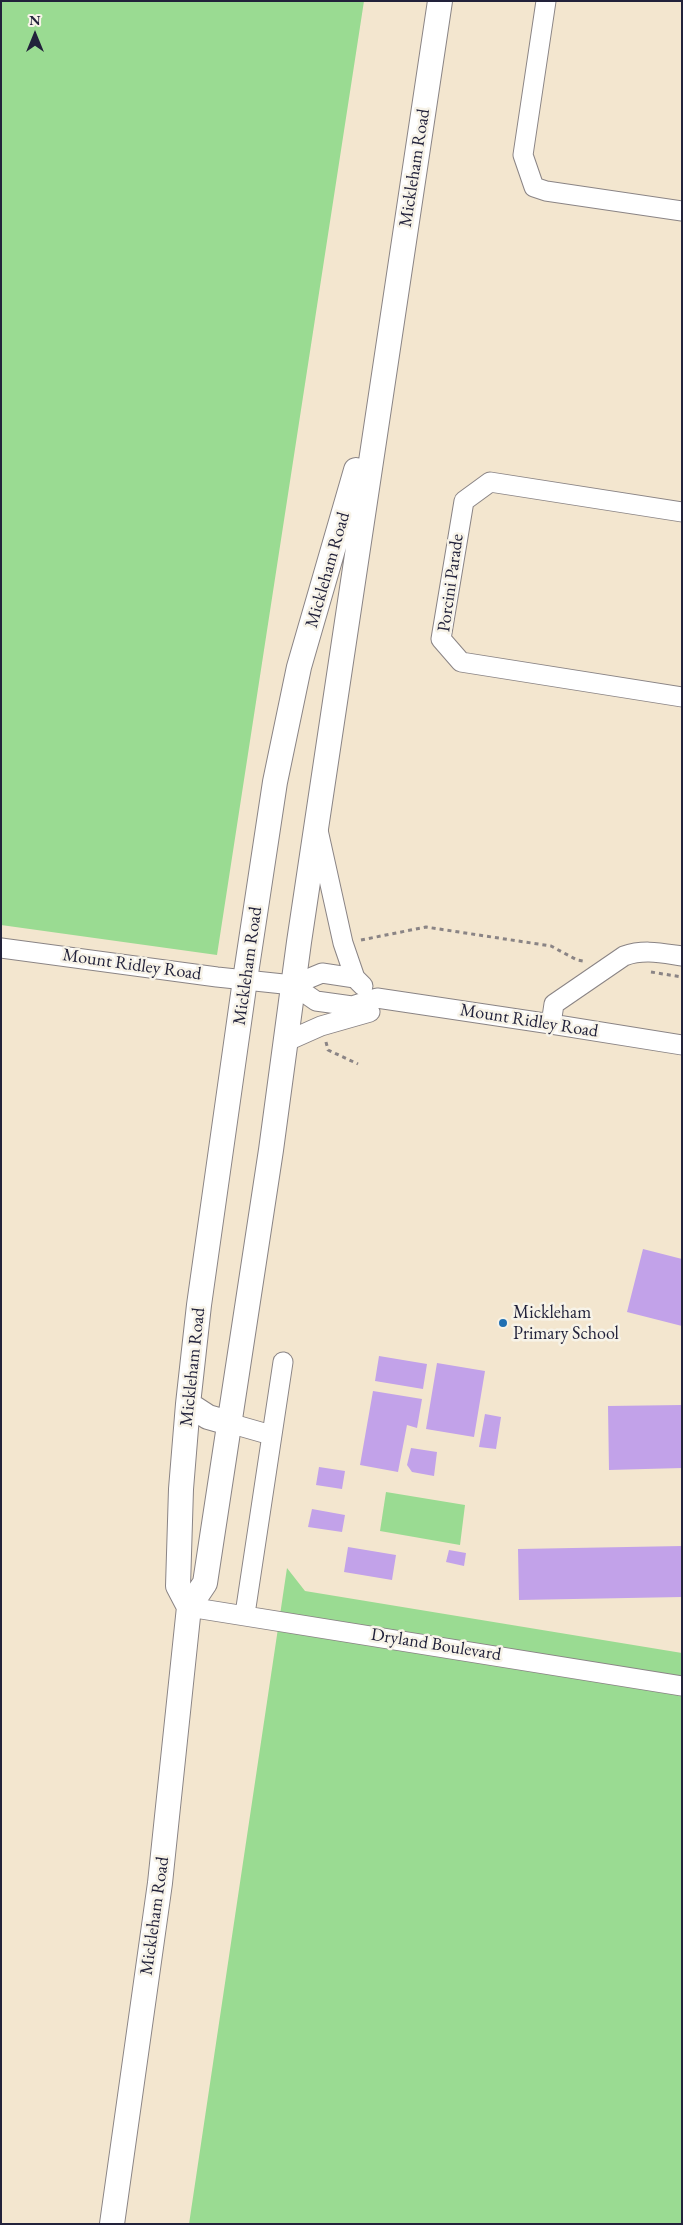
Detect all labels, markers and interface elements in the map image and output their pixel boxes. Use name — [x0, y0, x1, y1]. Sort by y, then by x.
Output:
north arrow — [10, 10, 60, 60]
text: N — [29, 11, 41, 29]
street label: Mickleham Road — [395, 107, 435, 229]
street label: Mickleham Road — [301, 510, 355, 630]
street label: Porcini Parade — [433, 533, 469, 633]
street label: Mickleham Road — [229, 905, 267, 1027]
street label: Mount Ridley Road — [61, 945, 203, 985]
street label: Mount Ridley Road — [458, 999, 600, 1043]
place label: Mickleham Primary School — [513, 1302, 619, 1345]
street label: Mickleham Road — [176, 1306, 210, 1428]
marker: Mickleham Primary School — [497, 1317, 509, 1329]
street label: Dryland Boulevard — [369, 1624, 503, 1666]
street label: Mickleham Road — [136, 1855, 174, 1977]

